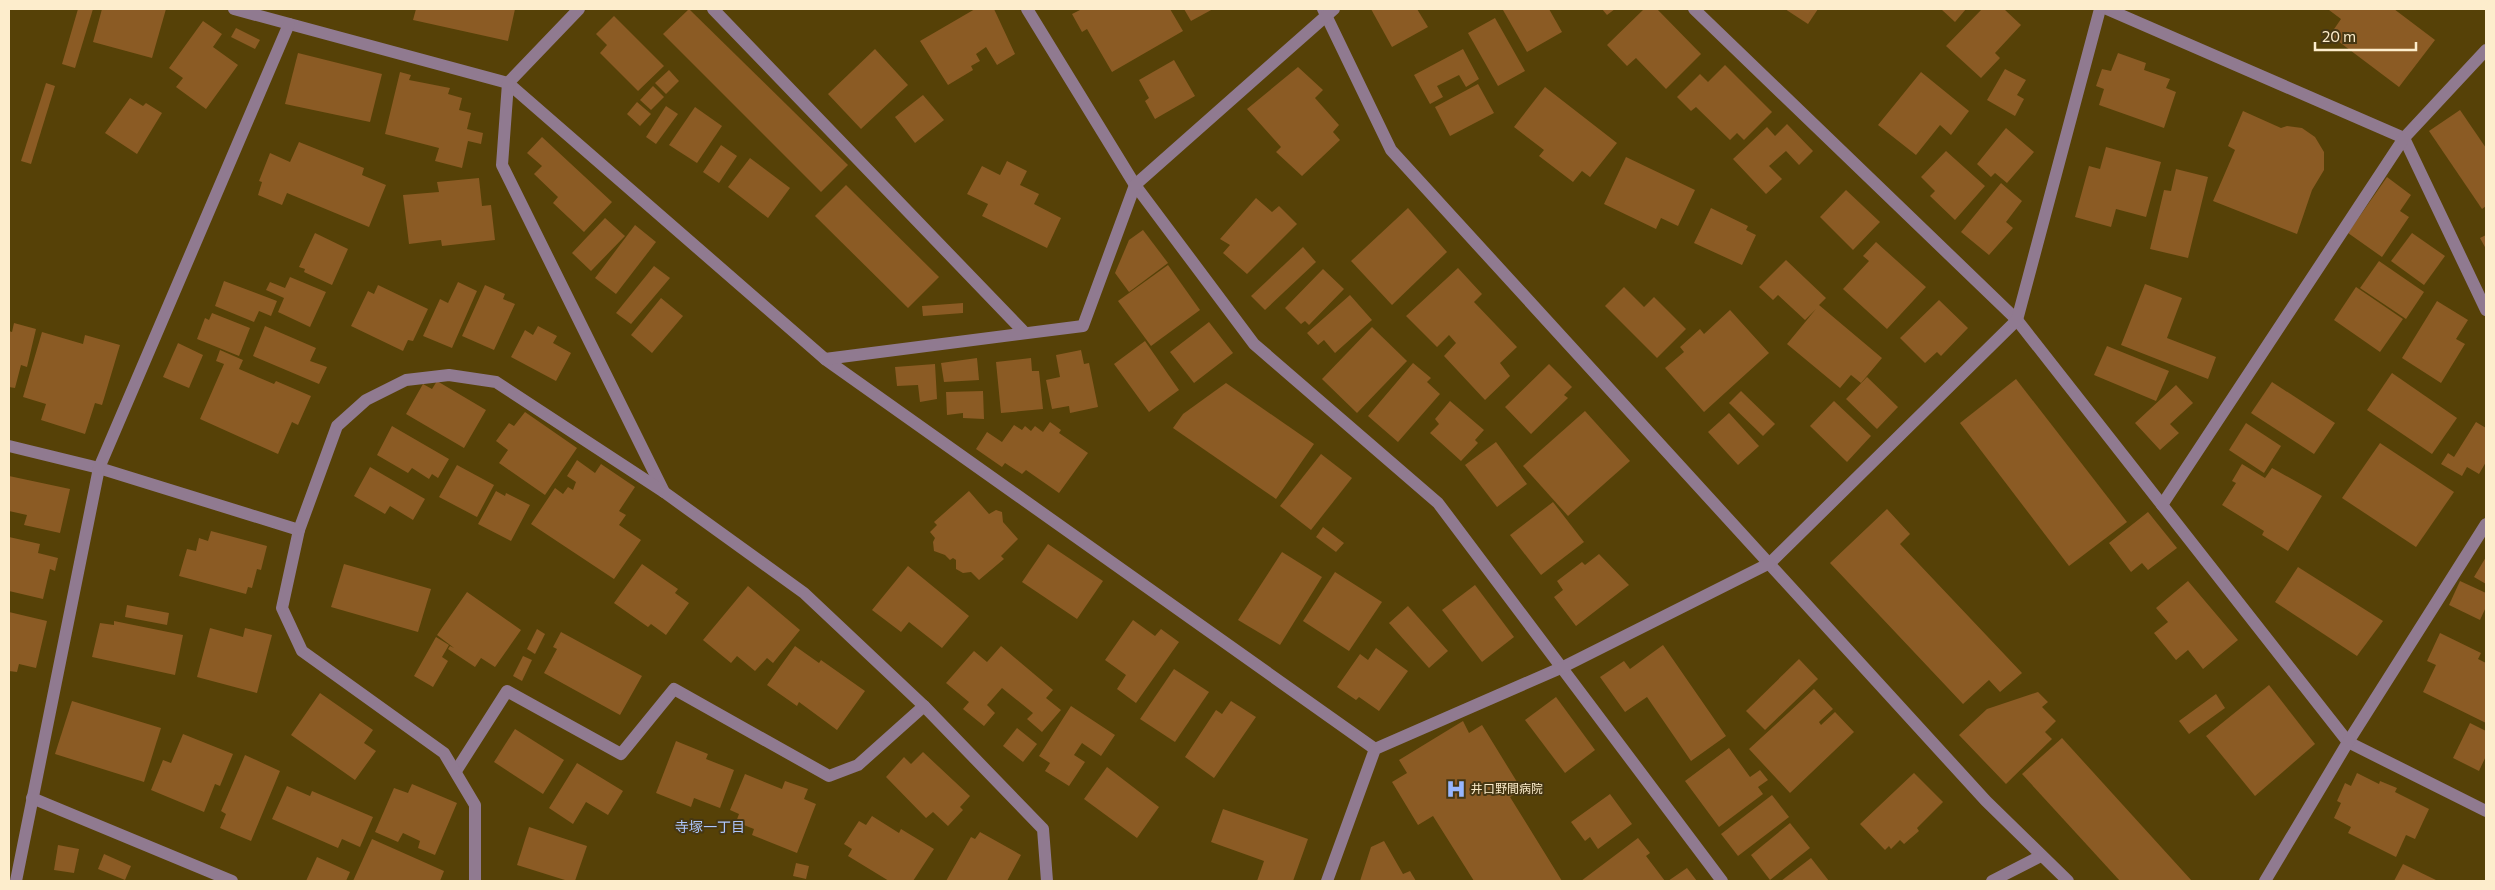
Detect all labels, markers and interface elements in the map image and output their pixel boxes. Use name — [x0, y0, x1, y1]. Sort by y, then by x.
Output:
scale bar — [2315, 20, 2416, 52]
text: 20 m — [2322, 27, 2356, 45]
hospital icon: 井口野間病院 — [1445, 778, 1467, 800]
place label: 井口野間病院 — [1471, 781, 1543, 795]
district label: 寺塚一丁目 — [675, 818, 745, 835]

